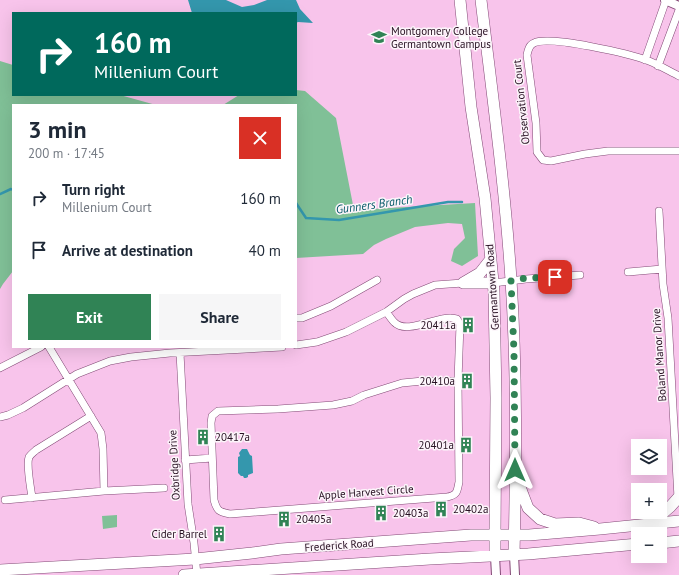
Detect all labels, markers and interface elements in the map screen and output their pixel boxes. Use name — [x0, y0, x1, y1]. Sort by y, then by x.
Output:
text: 160 m — [94, 24, 171, 61]
place label: Montgomery College Germantown Campus — [391, 24, 491, 51]
icon: right — [28, 28, 80, 80]
school or university icon: Montgomery College Germantown Campus — [370, 28, 388, 46]
street label: Observation Court — [510, 59, 532, 145]
text: Millenium Court — [94, 60, 218, 83]
text: 3 min — [28, 114, 87, 145]
button: close — [239, 117, 281, 159]
text: 200 m · 17:45 — [28, 145, 105, 162]
text: Turn right — [62, 180, 125, 199]
icon: right — [28, 187, 50, 209]
text: 160 m — [240, 189, 281, 208]
water label: Gunners Branch — [335, 191, 413, 217]
text: Millenium Court — [62, 199, 152, 216]
icon: arrive — [28, 239, 50, 261]
text: Arrive at destination — [62, 241, 193, 260]
text: 40 m — [248, 241, 281, 260]
street label: Germantown Road — [482, 243, 502, 330]
pin — [538, 260, 572, 294]
icon: arrive — [544, 266, 566, 288]
button: Exit — [28, 294, 151, 340]
button: Share — [159, 294, 281, 340]
street label: Boland Manor Drive — [649, 308, 669, 402]
building icon: 20411a — [459, 316, 477, 334]
place label: 20411a — [421, 318, 456, 332]
building icon: 20410a — [458, 372, 476, 390]
place label: 20410a — [420, 374, 455, 388]
building icon: 20417a — [194, 428, 212, 446]
street label: Oxbridge Drive — [165, 429, 183, 501]
place label: 20417a — [215, 430, 250, 444]
building icon: 20401a — [457, 436, 475, 454]
place label: 20401a — [419, 438, 454, 452]
map controls — [631, 439, 667, 563]
button: layers — [631, 439, 667, 475]
position arrow — [494, 449, 536, 491]
street label: Apple Harvest Circle — [318, 482, 415, 502]
button: + — [631, 483, 667, 519]
building icon: 20402a — [432, 500, 450, 518]
place label: 20402a — [453, 502, 488, 516]
building icon: 20403a — [372, 504, 390, 522]
place label: 20403a — [393, 506, 428, 520]
building icon: 20405a — [275, 510, 293, 528]
place label: 20405a — [296, 512, 331, 526]
building icon: Cider Barrel — [210, 525, 228, 543]
place label: Cider Barrel — [151, 527, 208, 541]
button: − — [631, 527, 667, 563]
street label: Frederick Road — [304, 536, 374, 554]

